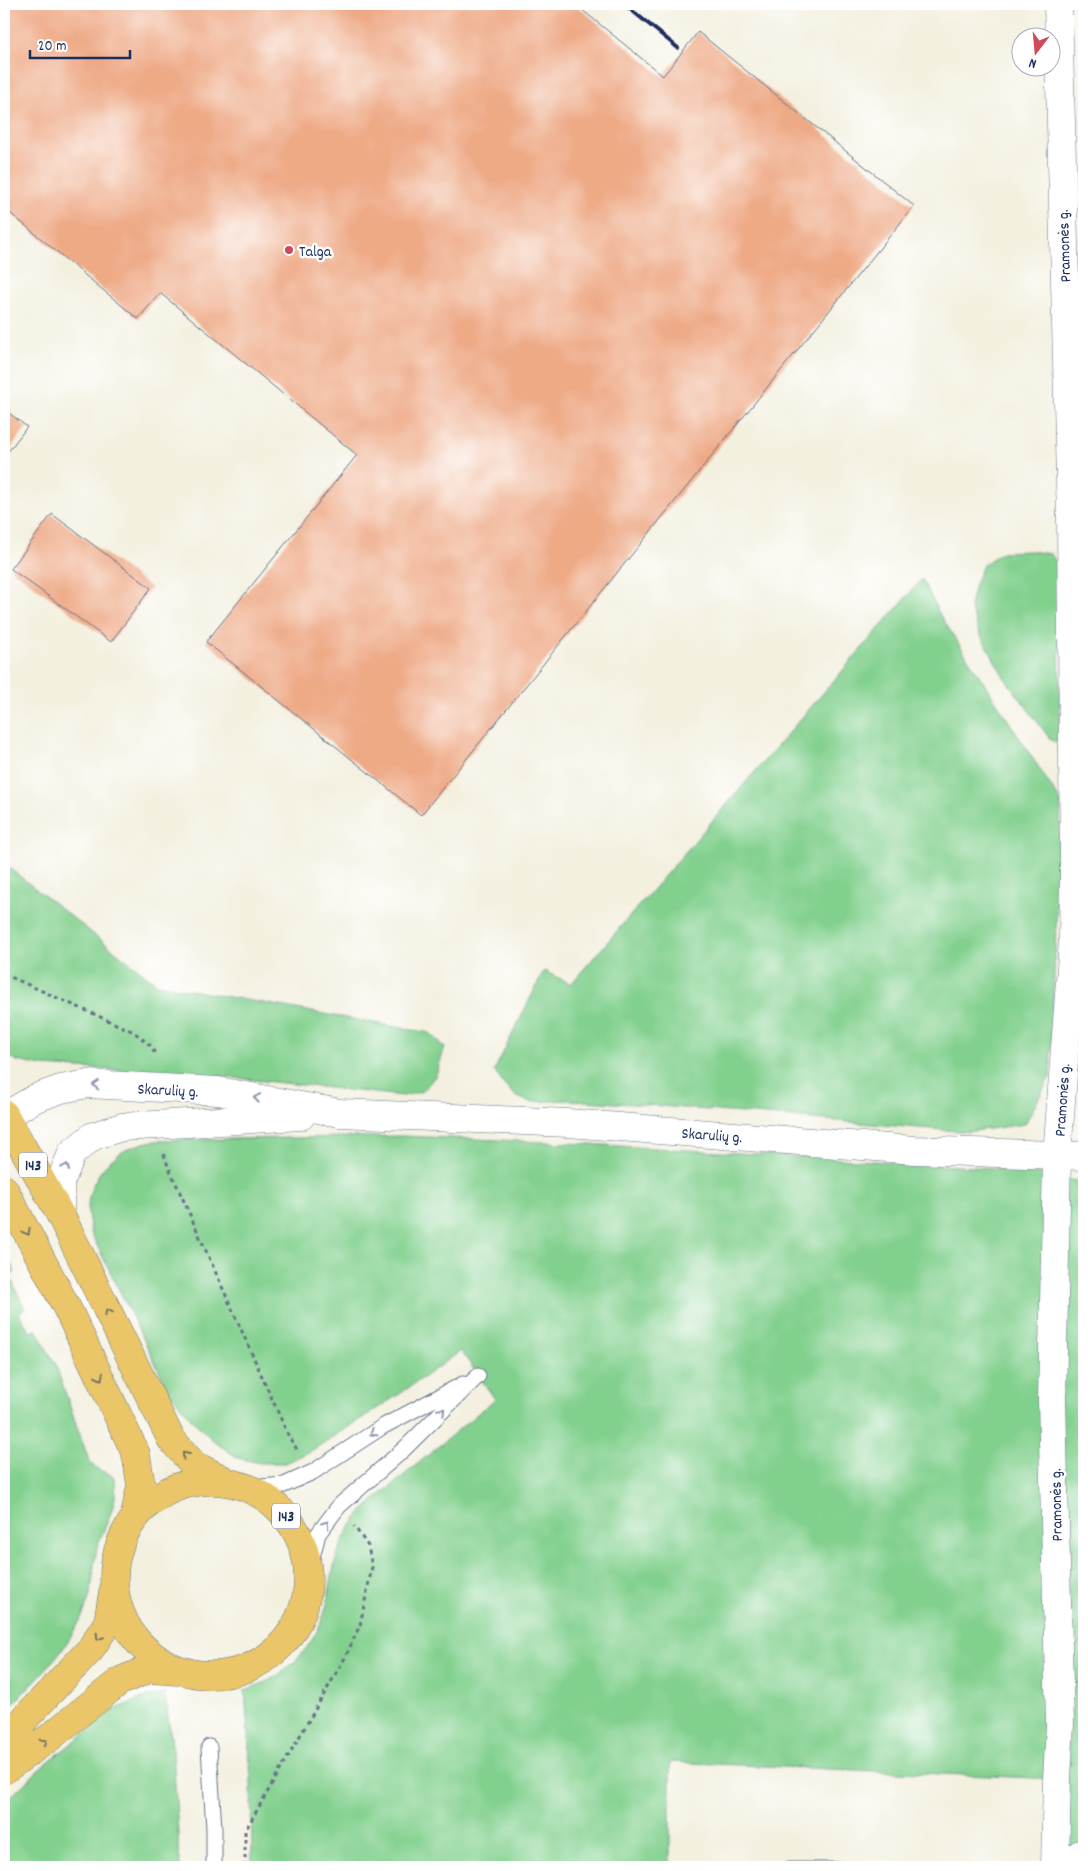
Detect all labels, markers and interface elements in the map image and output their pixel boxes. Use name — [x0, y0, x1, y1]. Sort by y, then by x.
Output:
scale bar — [30, 28, 130, 60]
north arrow — [1010, 28, 1060, 78]
text: 20 m — [38, 36, 66, 58]
text: N — [1027, 52, 1039, 73]
street label: Pramonės g. — [1053, 209, 1078, 283]
place label: Talga — [299, 241, 332, 264]
marker: Talga — [283, 244, 295, 256]
street label: Pramonės g. — [1049, 1063, 1078, 1137]
street label: Skarulių g. — [137, 1078, 199, 1105]
one-way arrow — [91, 1080, 99, 1090]
one-way arrow — [253, 1094, 262, 1104]
street label: Skarulių g. — [681, 1123, 743, 1150]
road number: 143 — [19, 1152, 47, 1178]
one-way arrow — [60, 1163, 71, 1172]
one-way arrow — [21, 1226, 31, 1235]
one-way arrow — [104, 1308, 115, 1317]
one-way arrow — [94, 1372, 104, 1381]
one-way arrow — [436, 1408, 445, 1417]
one-way arrow — [370, 1426, 379, 1436]
one-way arrow — [182, 1451, 191, 1460]
street label: Pramonės g. — [1045, 1468, 1070, 1542]
road number: 143 — [272, 1504, 300, 1528]
one-way arrow — [320, 1520, 329, 1530]
one-way arrow — [95, 1631, 105, 1640]
one-way arrow — [38, 1739, 48, 1748]

